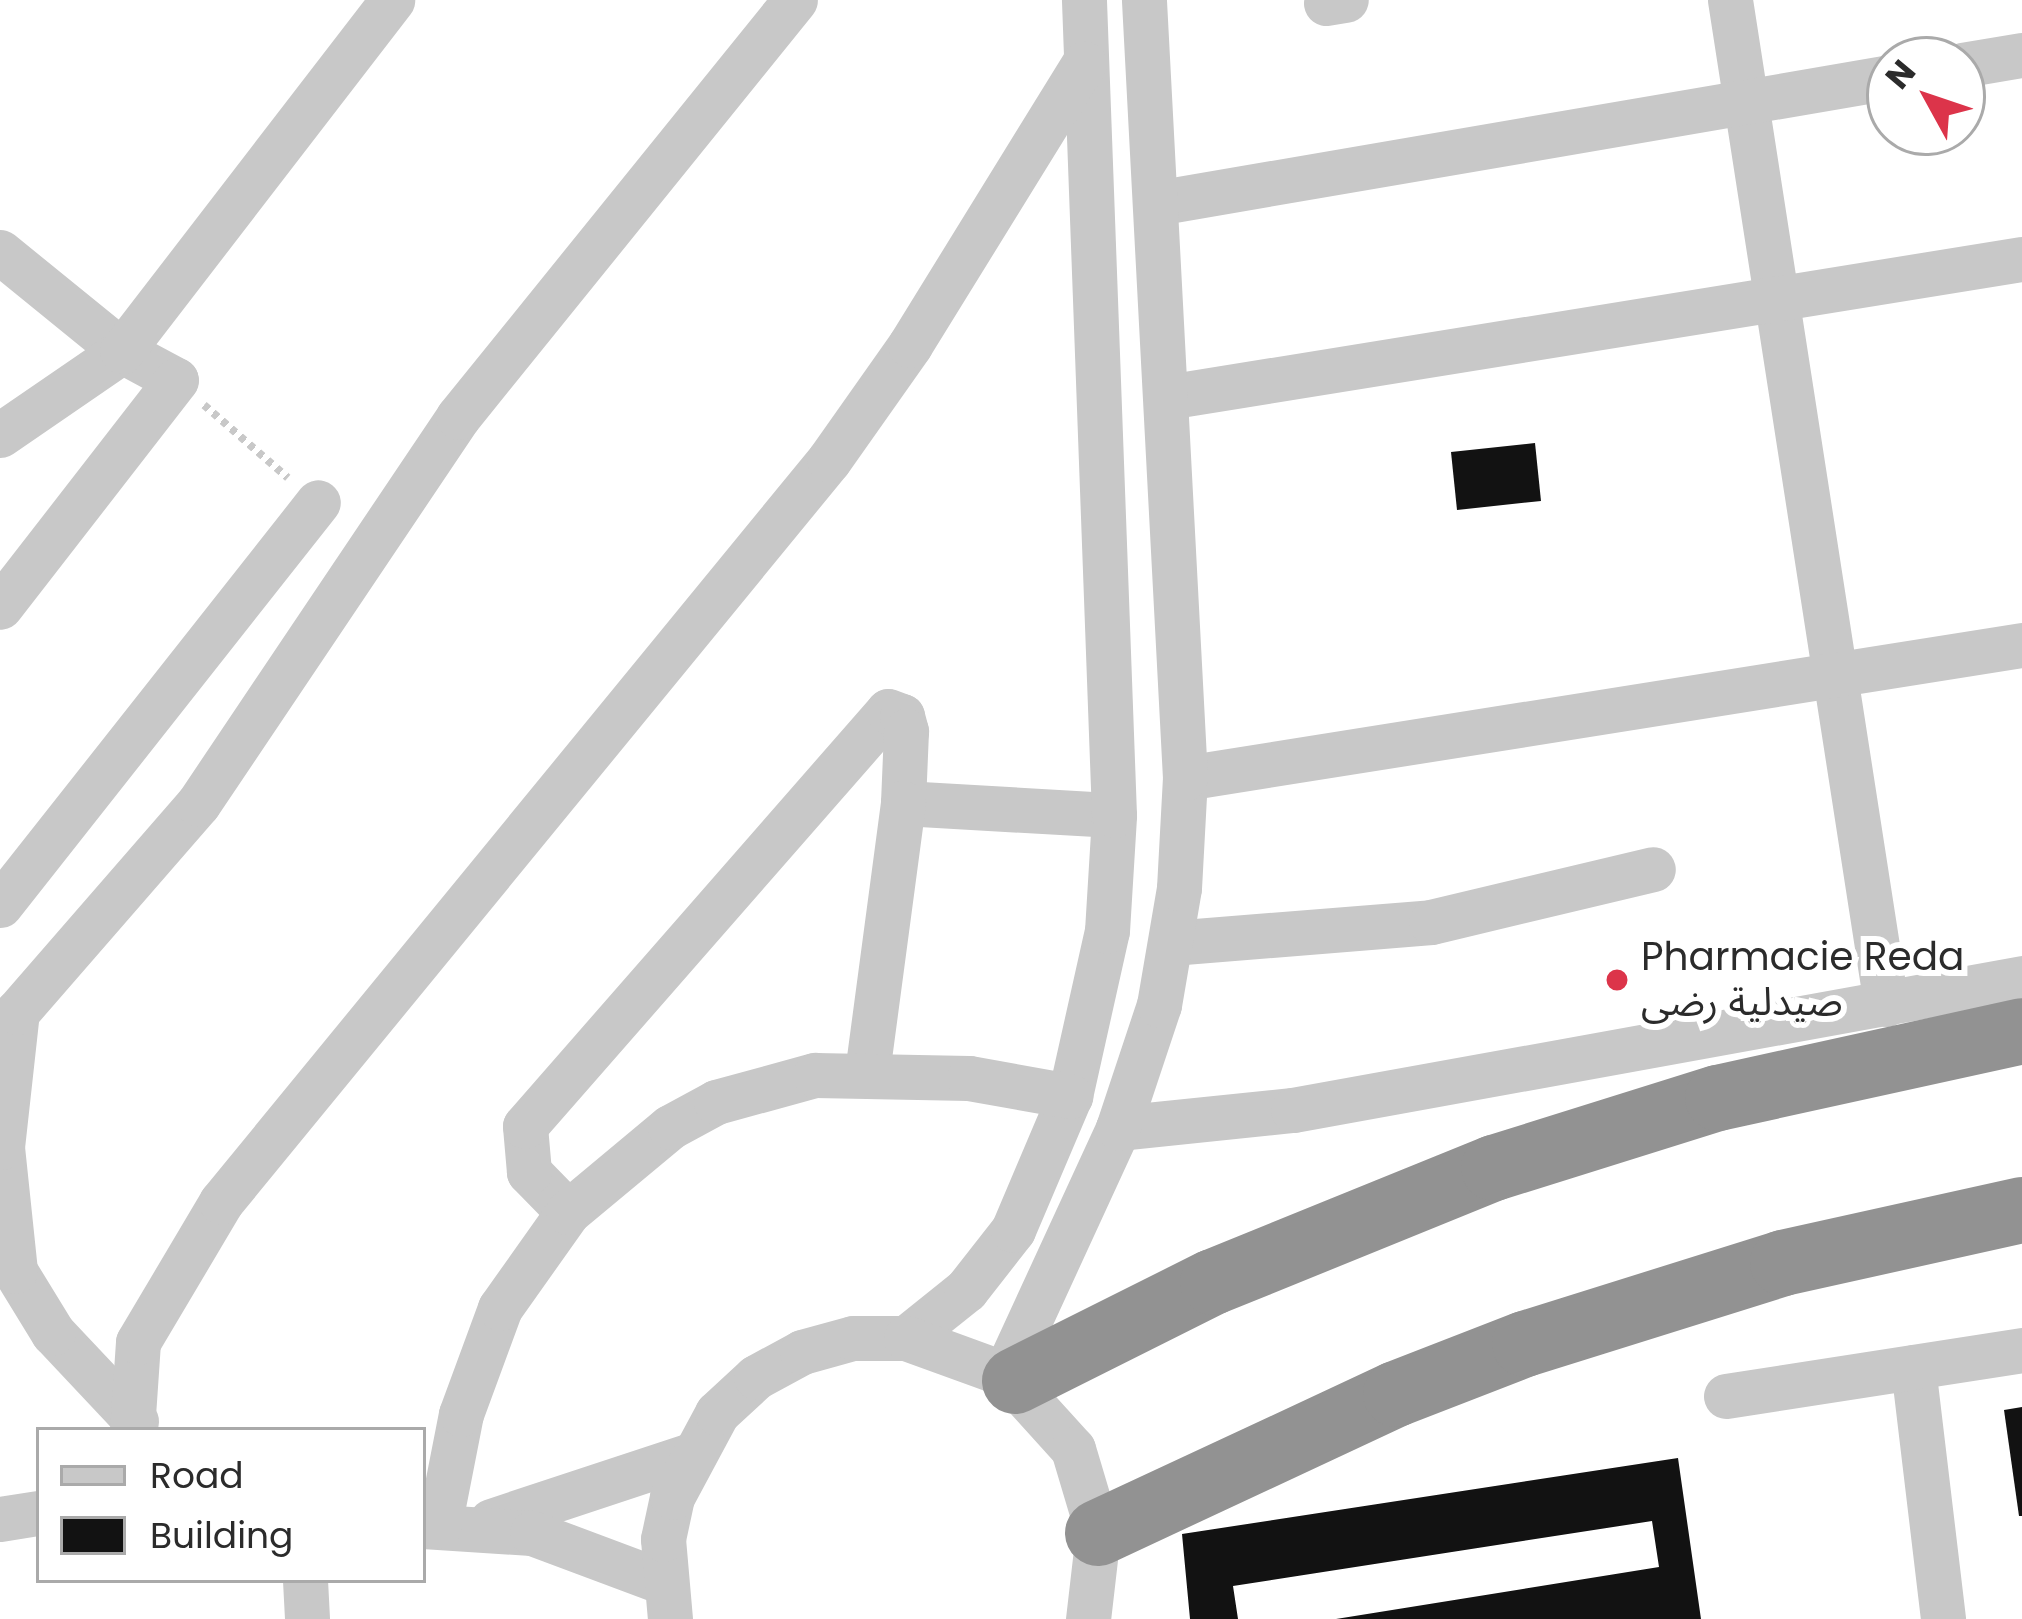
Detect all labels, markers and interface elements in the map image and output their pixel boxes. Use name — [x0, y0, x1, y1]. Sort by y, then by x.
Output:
north arrow — [1866, 36, 1986, 156]
text: N — [1874, 50, 1926, 99]
place label: Pharmacie Reda صيدلية رضى — [1641, 935, 1964, 1026]
marker: Pharmacie Reda صيدلية رضى — [1604, 967, 1630, 993]
legend — [36, 1427, 426, 1583]
text: Road — [150, 1450, 244, 1501]
text: Building — [150, 1510, 293, 1561]

